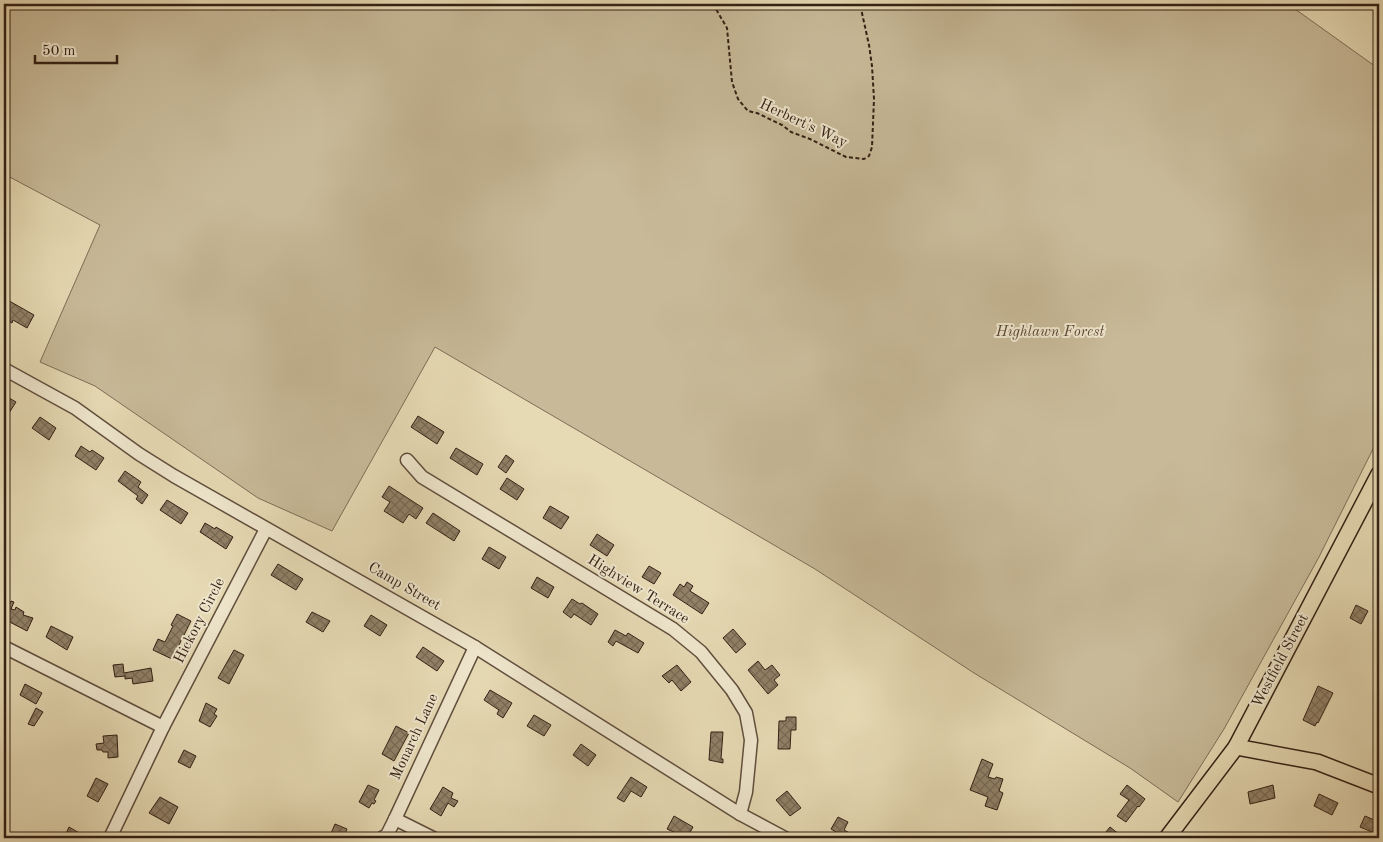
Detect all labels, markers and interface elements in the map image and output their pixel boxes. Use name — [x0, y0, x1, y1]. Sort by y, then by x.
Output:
scale bar — [35, 32, 118, 64]
text: 50 m — [42, 44, 76, 59]
street label: Herbert's Way — [757, 97, 849, 151]
park label: Highlawn Forest — [995, 325, 1105, 340]
street label: Highview Terrace — [585, 553, 691, 627]
street label: Camp Street — [365, 560, 443, 614]
street label: Hickory Circle — [172, 576, 228, 666]
street label: Westfield Street — [1250, 612, 1312, 710]
street label: Monarch Lane — [389, 692, 441, 782]

